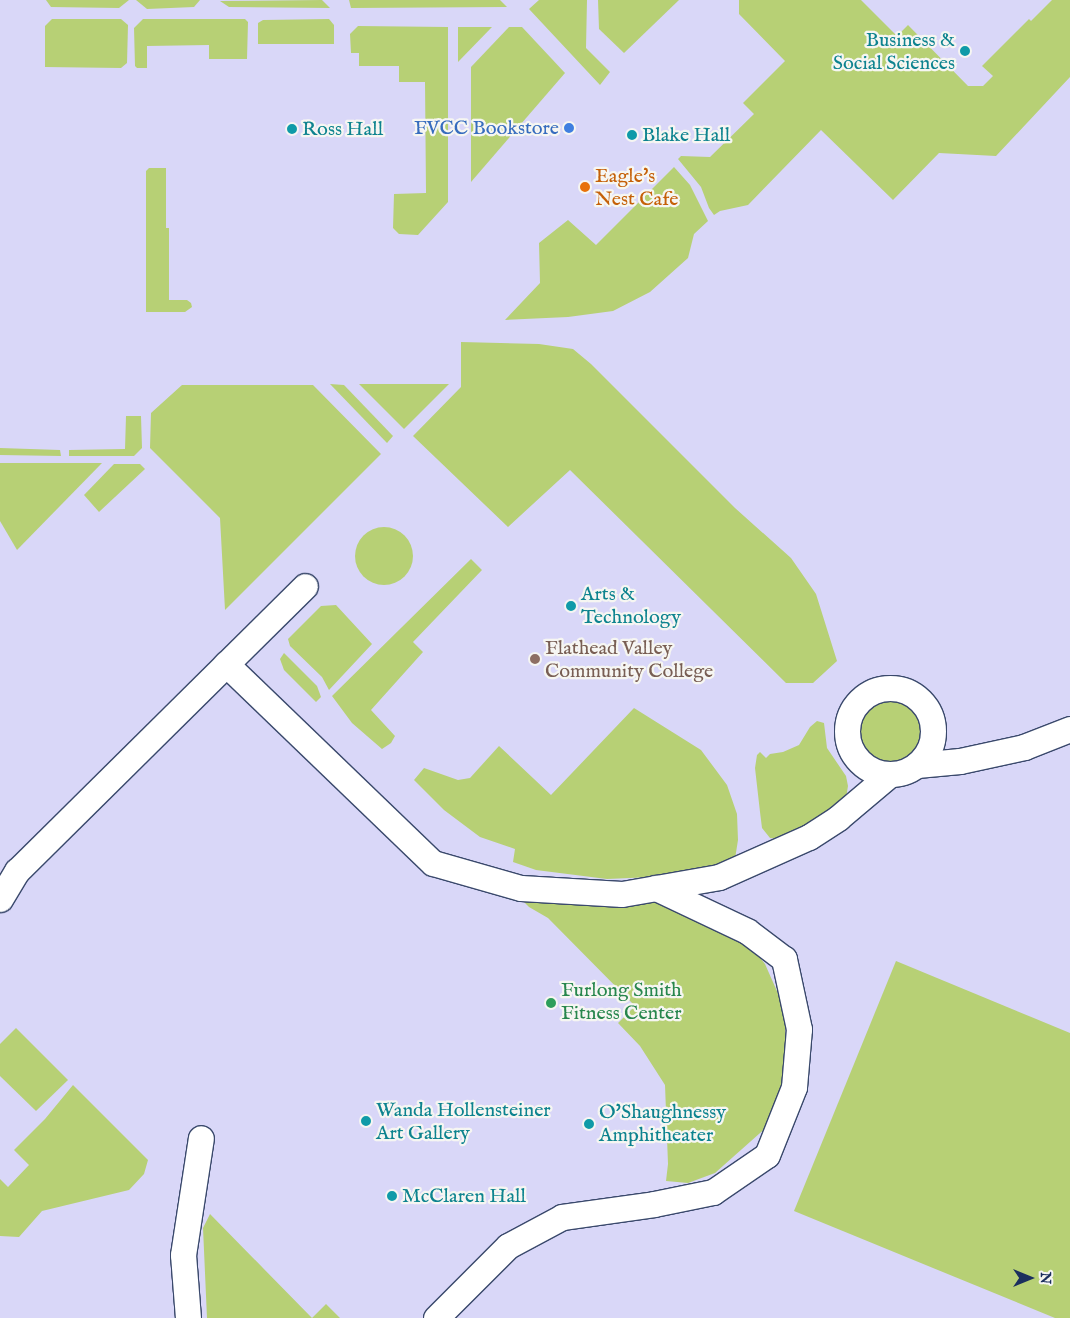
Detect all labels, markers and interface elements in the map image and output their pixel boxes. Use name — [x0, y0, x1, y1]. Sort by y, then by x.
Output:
place label: Business & Social Sciences — [833, 28, 955, 75]
marker: Business & Social Sciences — [959, 45, 971, 57]
place label: FVCC Bookstore — [414, 116, 559, 140]
place label: Ross Hall — [302, 117, 383, 141]
marker: FVCC Bookstore — [563, 122, 575, 134]
marker: Ross Hall — [286, 123, 298, 135]
place label: Blake Hall — [642, 123, 730, 147]
marker: Blake Hall — [626, 129, 638, 141]
place label: Eagle's Nest Cafe — [595, 164, 679, 211]
marker: Eagle's Nest Cafe — [579, 181, 591, 193]
place label: Arts & Technology — [581, 582, 681, 629]
marker: Arts & Technology — [565, 600, 577, 612]
place label: Flathead Valley Community College — [545, 636, 713, 683]
marker: Flathead Valley Community College — [529, 653, 541, 665]
place label: Furlong Smith Fitness Center — [561, 979, 682, 1026]
marker: Furlong Smith Fitness Center — [545, 997, 557, 1009]
place label: Wanda Hollensteiner Art Gallery — [376, 1098, 551, 1145]
place label: O'Shaughnessy Amphitheater — [599, 1100, 726, 1147]
marker: Wanda Hollensteiner Art Gallery — [360, 1115, 372, 1127]
marker: O'Shaughnessy Amphitheater — [583, 1118, 595, 1130]
place label: McClaren Hall — [402, 1184, 526, 1208]
marker: McClaren Hall — [386, 1190, 398, 1202]
north arrow — [1005, 1253, 1055, 1303]
text: N — [1036, 1272, 1054, 1284]

